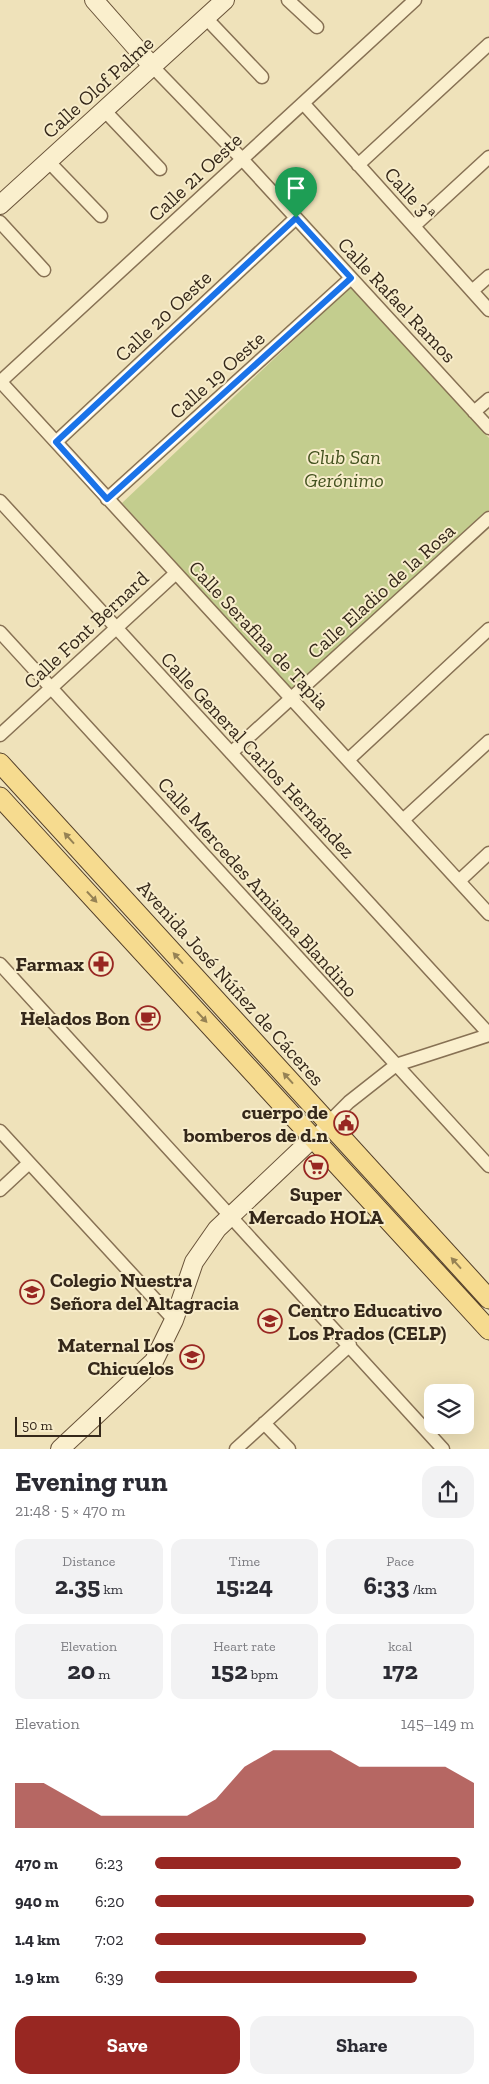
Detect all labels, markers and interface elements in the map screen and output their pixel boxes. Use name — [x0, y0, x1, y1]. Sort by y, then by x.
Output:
street label: Calle Olof Palme — [38, 31, 158, 143]
street label: Calle 21 Oeste — [143, 128, 247, 226]
street label: Calle 3ª — [380, 162, 440, 226]
pin — [275, 167, 317, 218]
icon: arrive — [282, 174, 310, 202]
street label: Calle Rafael Ramos — [333, 232, 461, 368]
street label: Calle 20 Oeste — [110, 265, 216, 367]
street label: Calle 19 Oeste — [165, 326, 269, 424]
park label: Club San Gerónimo — [304, 445, 384, 492]
street label: Calle Eladio de la Rosa — [302, 518, 460, 664]
street label: Calle Serafina de Tapia — [184, 556, 334, 715]
street label: Calle Font Bernard — [19, 566, 153, 694]
street label: Calle General Carlos Hernández — [156, 647, 360, 863]
street label: Calle Mercedes Amiama Blandino — [153, 772, 363, 1002]
one-way arrow — [63, 833, 75, 845]
street label: Avenida José Núñez de Cáceres — [133, 876, 329, 1090]
one-way arrow — [86, 891, 98, 903]
pharmacy icon: Farmax — [88, 951, 114, 977]
place label: Farmax — [16, 952, 84, 976]
one-way arrow — [172, 953, 184, 965]
cafe icon: Helados Bon — [135, 1005, 161, 1031]
place label: Helados Bon — [20, 1006, 130, 1030]
one-way arrow — [196, 1010, 208, 1022]
one-way arrow — [282, 1073, 294, 1085]
place label: cuerpo de bomberos de d.n — [183, 1100, 328, 1147]
public building icon: cuerpo de bomberos de d.n — [333, 1110, 359, 1136]
supermarket icon: Super Mercado HOLA — [303, 1154, 329, 1180]
place label: Super Mercado HOLA — [248, 1182, 384, 1229]
one-way arrow — [450, 1258, 462, 1270]
place label: Colegio Nuestra Señora del Altagracia — [50, 1268, 239, 1315]
school or university icon: Colegio Nuestra Señora del Altagracia — [19, 1279, 45, 1305]
place label: Centro Educativo Los Prados (CELP) — [288, 1298, 446, 1345]
school or university icon: Centro Educativo Los Prados (CELP) — [257, 1308, 283, 1334]
place label: Maternal Los Chicuelos — [57, 1333, 174, 1380]
school or university icon: Maternal Los Chicuelos — [179, 1344, 205, 1370]
map controls — [424, 1384, 474, 1434]
button: layers — [424, 1384, 474, 1434]
scale bar — [15, 1414, 101, 1437]
text: 50 m — [22, 1417, 53, 1434]
text: Evening run — [15, 1465, 168, 1498]
button: share — [422, 1466, 474, 1518]
text: 21:48 · 5 × 470 m — [15, 1501, 125, 1520]
text: Distance — [62, 1553, 115, 1570]
text: Time — [229, 1553, 260, 1570]
text: Pace — [386, 1553, 414, 1570]
text: 2.35 — [55, 1570, 100, 1600]
text: 15:24 — [216, 1570, 273, 1600]
text: 6:33 — [363, 1570, 410, 1600]
text: km — [100, 1581, 123, 1598]
text: /km — [410, 1581, 437, 1598]
text: Elevation — [61, 1638, 117, 1655]
text: Heart rate — [213, 1638, 276, 1655]
text: kcal — [388, 1638, 412, 1655]
text: 20 — [67, 1655, 95, 1685]
text: 152 — [211, 1655, 248, 1685]
text: 172 — [382, 1655, 418, 1685]
text: m — [95, 1666, 110, 1683]
text: bpm — [248, 1666, 278, 1683]
text: Elevation — [15, 1714, 80, 1733]
text: 145–149 m — [401, 1714, 474, 1733]
text: 470 m — [15, 1854, 58, 1873]
text: 6:23 — [95, 1854, 123, 1873]
text: 940 m — [15, 1892, 59, 1911]
text: 6:20 — [95, 1892, 125, 1911]
text: 1.4 km — [15, 1930, 60, 1949]
text: 7:02 — [95, 1930, 124, 1949]
text: 1.9 km — [15, 1968, 60, 1987]
text: 6:39 — [95, 1968, 123, 1987]
button: Save — [15, 2016, 240, 2074]
button: Share — [250, 2016, 474, 2074]

